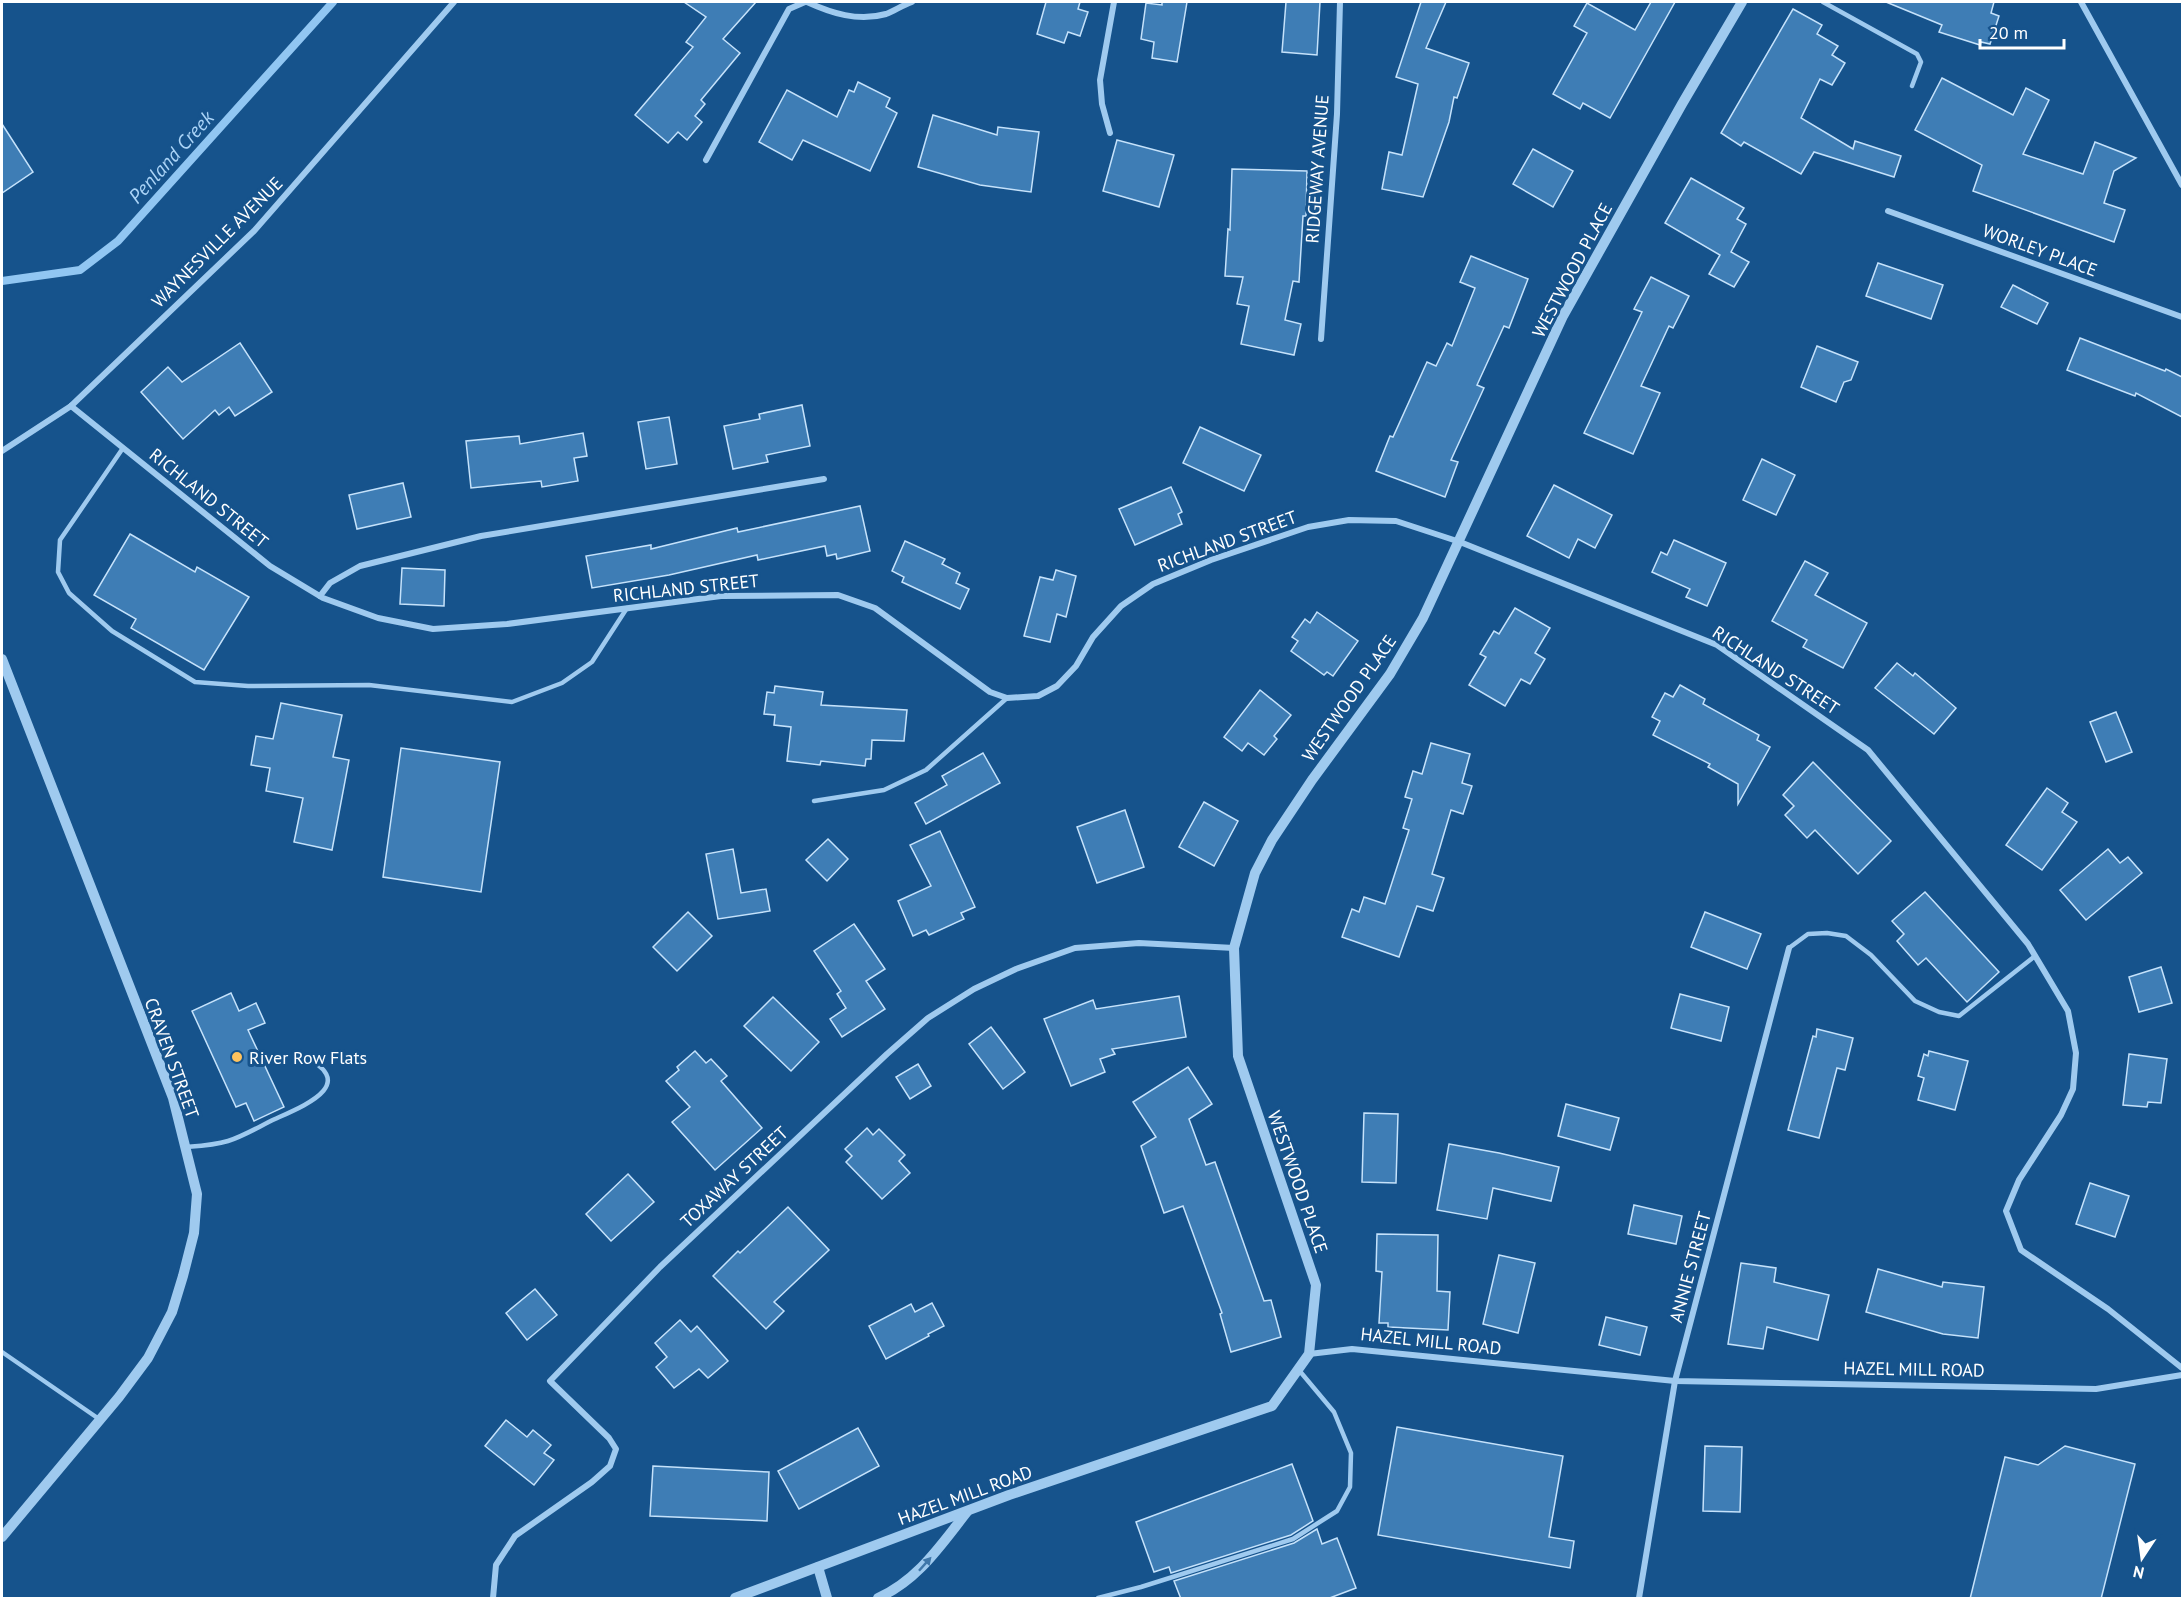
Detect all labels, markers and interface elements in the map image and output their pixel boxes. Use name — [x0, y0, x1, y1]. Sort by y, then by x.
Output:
scale bar — [1980, 12, 2064, 50]
text: 20 m — [1989, 21, 2028, 44]
street label: RIDGEWAY AVENUE — [1300, 94, 1334, 244]
water label: Penland Creek — [123, 105, 220, 209]
street label: WAYNESVILLE AVENUE — [147, 172, 287, 312]
street label: WESTWOOD PLACE — [1527, 199, 1617, 341]
street label: WORLEY PLACE — [1979, 219, 2101, 281]
street label: RICHLAND STREET — [145, 443, 273, 553]
street label: RICHLAND STREET — [1154, 505, 1300, 577]
street label: RICHLAND STREET — [612, 569, 760, 607]
street label: RICHLAND STREET — [1708, 620, 1844, 720]
street label: WESTWOOD PLACE — [1297, 630, 1401, 766]
street label: CRAVEN STREET — [140, 995, 204, 1121]
place label: River Row Flats — [249, 1046, 367, 1069]
marker: River Row Flats — [230, 1050, 244, 1064]
street label: WESTWOOD PLACE — [1263, 1108, 1333, 1256]
street label: TOXAWAY STREET — [675, 1121, 793, 1233]
street label: ANNIE STREET — [1664, 1209, 1716, 1325]
street label: HAZEL MILL ROAD — [1359, 1322, 1503, 1360]
street label: HAZEL MILL ROAD — [1843, 1356, 1985, 1382]
street label: HAZEL MILL ROAD — [895, 1460, 1035, 1530]
north arrow — [2112, 1528, 2172, 1588]
one-way arrow — [918, 1557, 932, 1572]
text: N — [2131, 1562, 2146, 1584]

